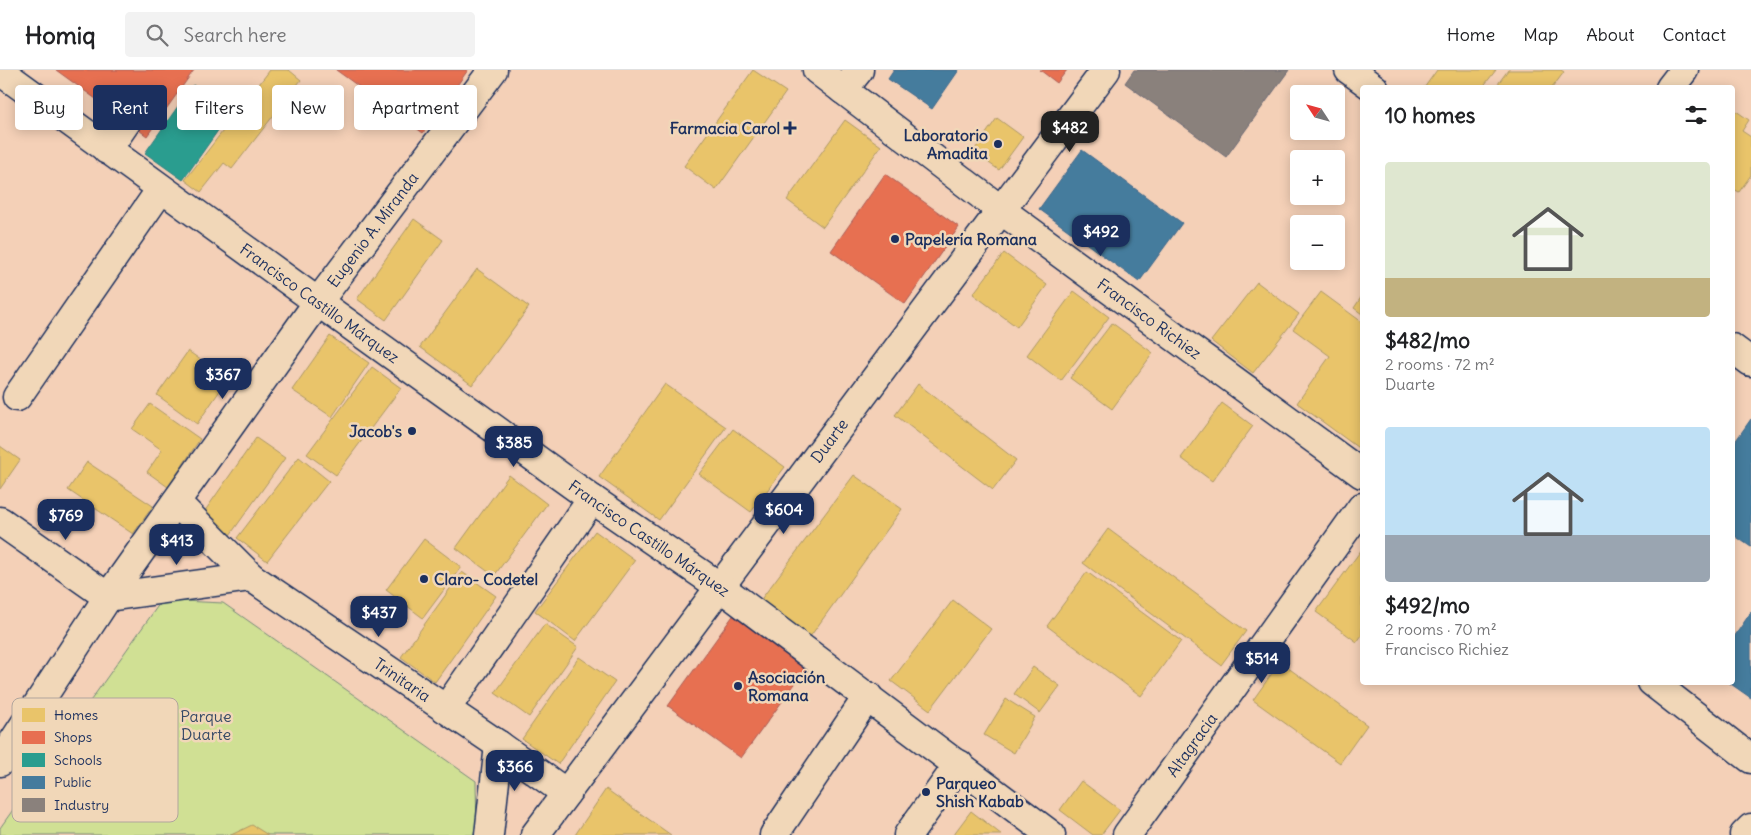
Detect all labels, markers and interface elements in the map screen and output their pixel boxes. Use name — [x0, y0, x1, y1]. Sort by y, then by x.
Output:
search box — [125, 12, 475, 57]
text: Homiq — [25, 20, 95, 50]
icon: search — [143, 21, 171, 49]
text: Search here — [183, 23, 286, 47]
text: Home — [1447, 23, 1495, 46]
text: Map — [1523, 23, 1558, 46]
text: About — [1586, 23, 1634, 46]
text: Contact — [1662, 23, 1726, 46]
chip: Buy — [15, 85, 83, 130]
chip: Rent — [93, 85, 167, 130]
chip: Filters — [177, 85, 262, 130]
chip: New — [272, 85, 344, 130]
chip: Apartment — [354, 85, 477, 130]
north arrow — [1290, 85, 1345, 140]
map controls — [1290, 85, 1345, 270]
icon: filters — [1682, 101, 1710, 129]
text: 10 homes — [1385, 102, 1475, 129]
pin: $482 — [1040, 111, 1100, 153]
text: $482 — [1052, 117, 1088, 137]
place label: Farmacia Carol — [670, 118, 780, 138]
marker: Farmacia Carol — [784, 122, 796, 134]
place label: Laboratorio Amadita — [903, 125, 988, 163]
marker: Laboratorio Amadita — [992, 138, 1004, 150]
button: + — [1290, 150, 1345, 205]
street label: Eugenio A. Miranda — [323, 168, 422, 291]
icon: home — [1503, 194, 1593, 284]
pin: $492 — [1071, 214, 1131, 257]
button: − — [1290, 215, 1345, 270]
text: $492 — [1083, 221, 1119, 241]
place label: Papelería Romana — [905, 229, 1037, 250]
marker: Papelería Romana — [889, 233, 901, 245]
street label: Francisco Castillo Márquez — [236, 239, 403, 367]
street label: Francisco Richiez — [1093, 274, 1206, 363]
text: $482/mo — [1385, 327, 1470, 354]
text: 2 rooms · 72 m² — [1385, 354, 1495, 374]
pin: $367 — [193, 358, 253, 400]
text: $367 — [205, 364, 241, 384]
text: Duarte — [1385, 374, 1435, 394]
street label: Duarte — [806, 414, 852, 467]
place label: Jacob's — [349, 421, 402, 441]
marker: Jacob's — [406, 425, 418, 437]
pin: $385 — [484, 426, 544, 468]
text: $385 — [496, 432, 532, 452]
icon: home — [1503, 459, 1593, 549]
street label: Francisco Castillo Márquez — [565, 476, 734, 601]
pin: $604 — [754, 492, 814, 535]
pin: $769 — [36, 498, 96, 541]
text: $604 — [765, 499, 803, 519]
text: $769 — [49, 505, 83, 525]
pin: $413 — [147, 524, 207, 566]
text: $413 — [160, 530, 194, 550]
place label: Claro- Codetel — [434, 569, 538, 589]
marker: Claro- Codetel — [418, 573, 430, 585]
text: $492/mo — [1385, 592, 1470, 619]
pin: $437 — [349, 596, 409, 638]
text: $437 — [361, 602, 397, 622]
text: 2 rooms · 70 m² — [1385, 619, 1497, 639]
text: Francisco Richiez — [1385, 639, 1509, 659]
pin: $514 — [1232, 642, 1292, 684]
text: $514 — [1245, 648, 1279, 668]
street label: Trinitaria — [370, 653, 435, 706]
place label: Asociación Romana — [748, 667, 825, 705]
marker: Asociación Romana — [732, 680, 744, 692]
legend — [12, 698, 178, 822]
text: Homes — [54, 706, 98, 724]
park label: Parque Duarte — [180, 706, 232, 744]
street label: Altagracia — [1162, 709, 1221, 781]
text: Shops — [54, 728, 92, 746]
pin: $366 — [485, 750, 545, 792]
text: Schools — [54, 751, 102, 769]
text: $366 — [497, 756, 533, 776]
text: Public — [54, 773, 92, 791]
place label: Parqueo Shish Kabab — [936, 773, 1024, 811]
marker: Parqueo Shish Kabab — [920, 786, 932, 798]
text: Industry — [54, 796, 109, 814]

